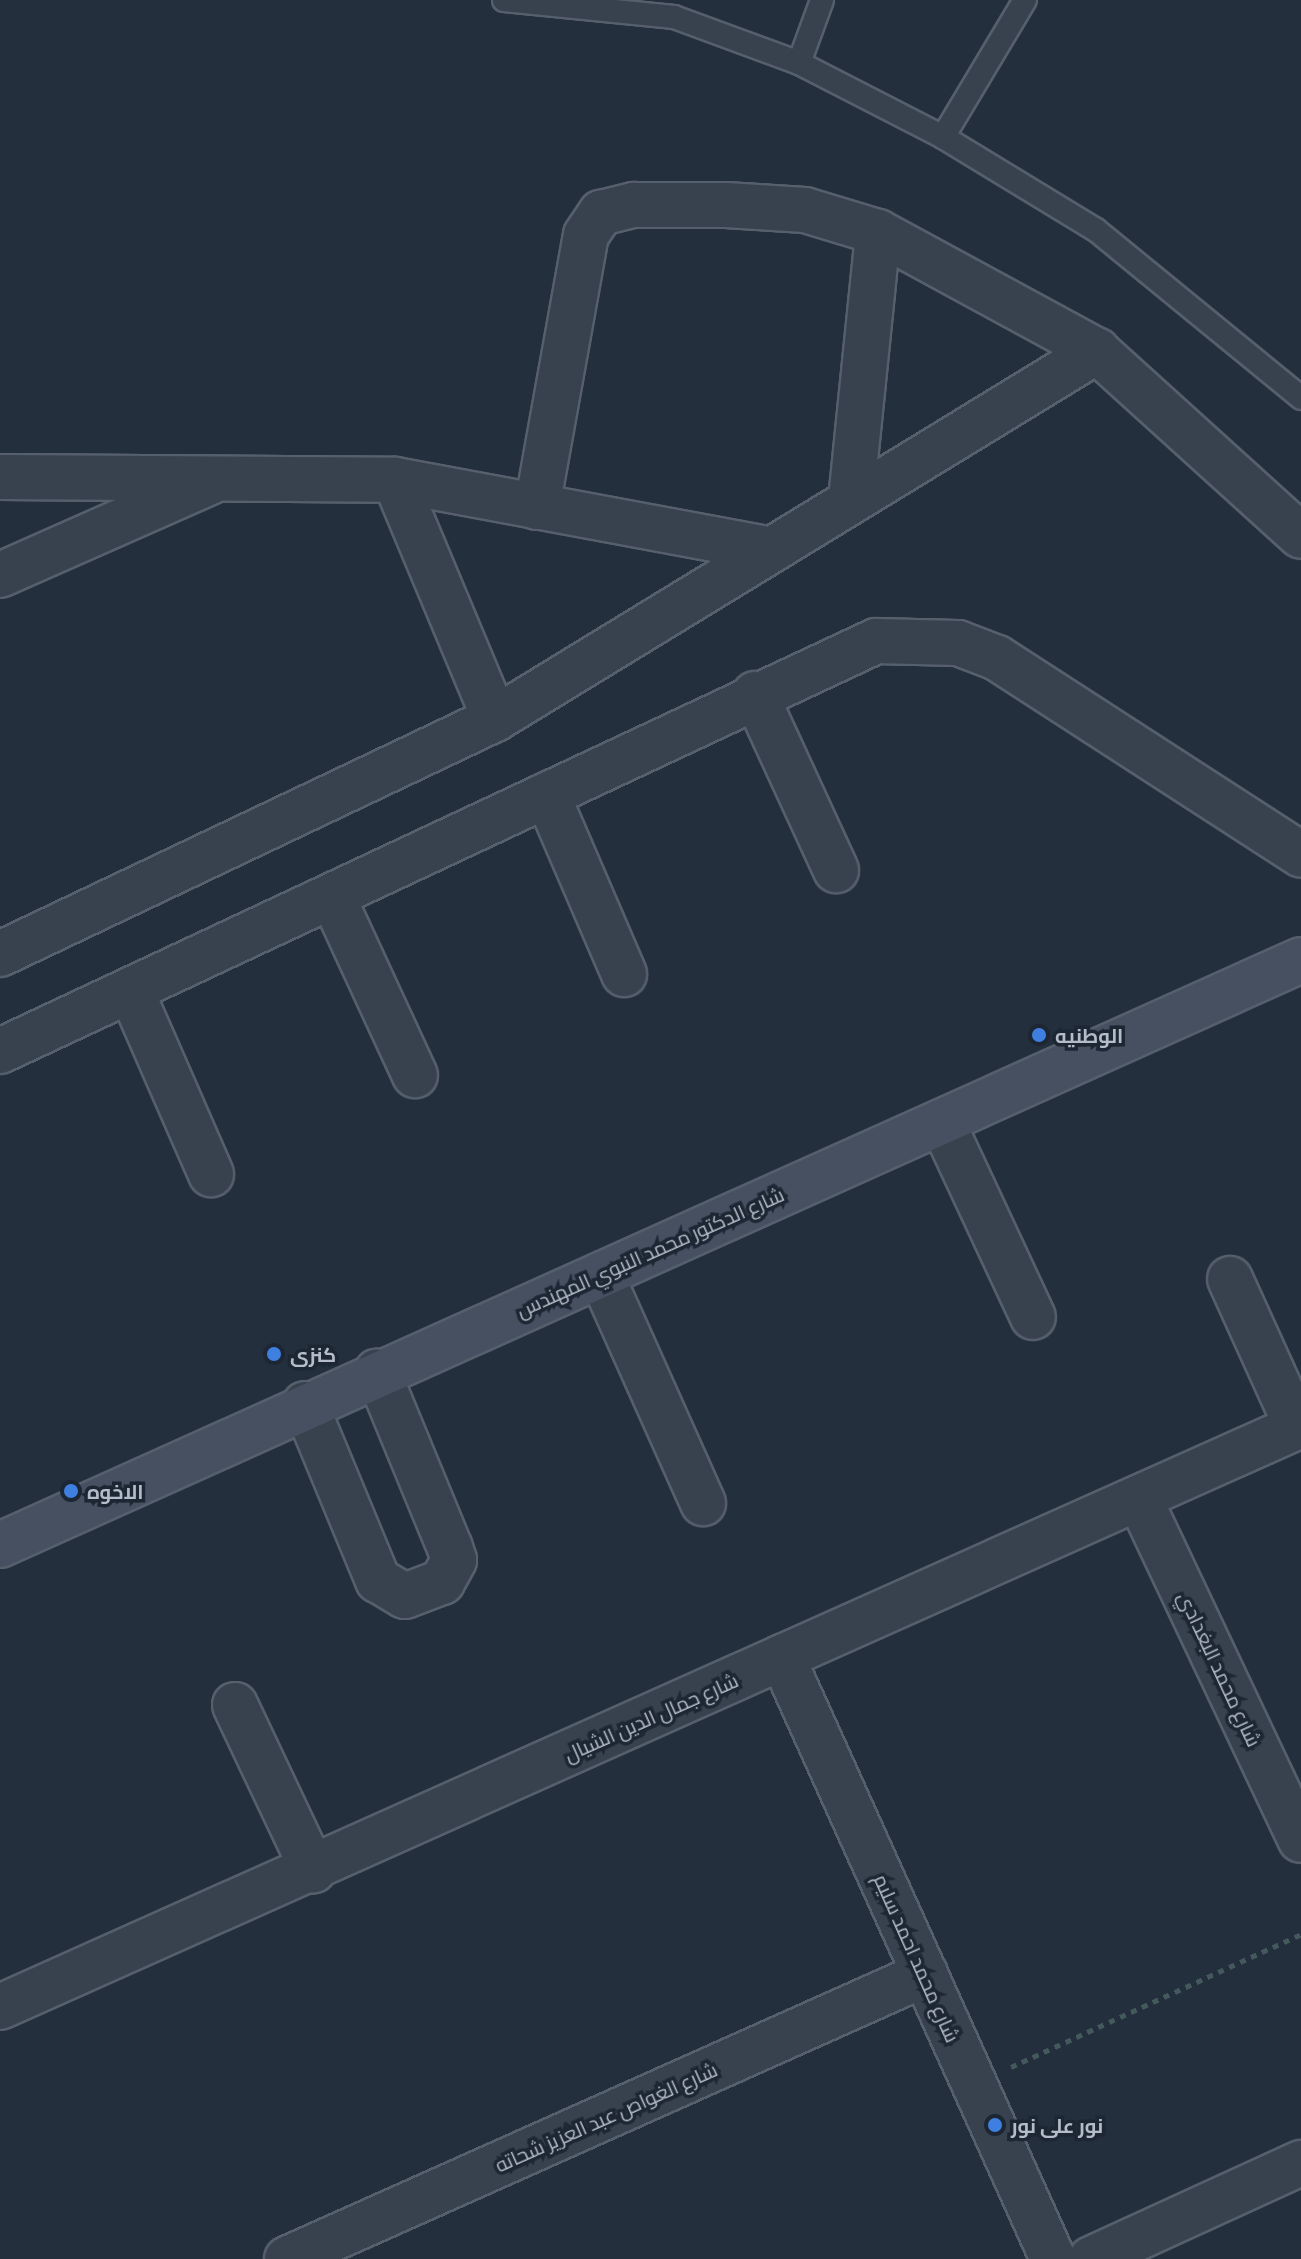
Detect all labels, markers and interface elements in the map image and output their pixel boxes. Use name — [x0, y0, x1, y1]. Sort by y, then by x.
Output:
place label: الوطنيه — [1055, 1023, 1123, 1047]
marker: الوطنيه — [1030, 1026, 1048, 1044]
street label: شارع الدكتور محمد النبوي المهندس — [512, 1182, 788, 1322]
place label: كنزى — [290, 1342, 336, 1366]
marker: كنزى — [265, 1345, 283, 1363]
place label: الاخوه — [87, 1479, 144, 1503]
marker: الاخوه — [62, 1482, 80, 1500]
street label: شارع محمد البغدادي — [1173, 1588, 1267, 1750]
street label: شارع جمال الدين الشيال — [560, 1668, 742, 1766]
street label: شارع محمد احمد سليم — [869, 1870, 965, 2046]
street label: شارع الغواص عبد العزيز شحاته — [491, 2057, 721, 2177]
place label: نور على نور — [1011, 2113, 1103, 2137]
marker: نور على نور — [986, 2116, 1004, 2134]

